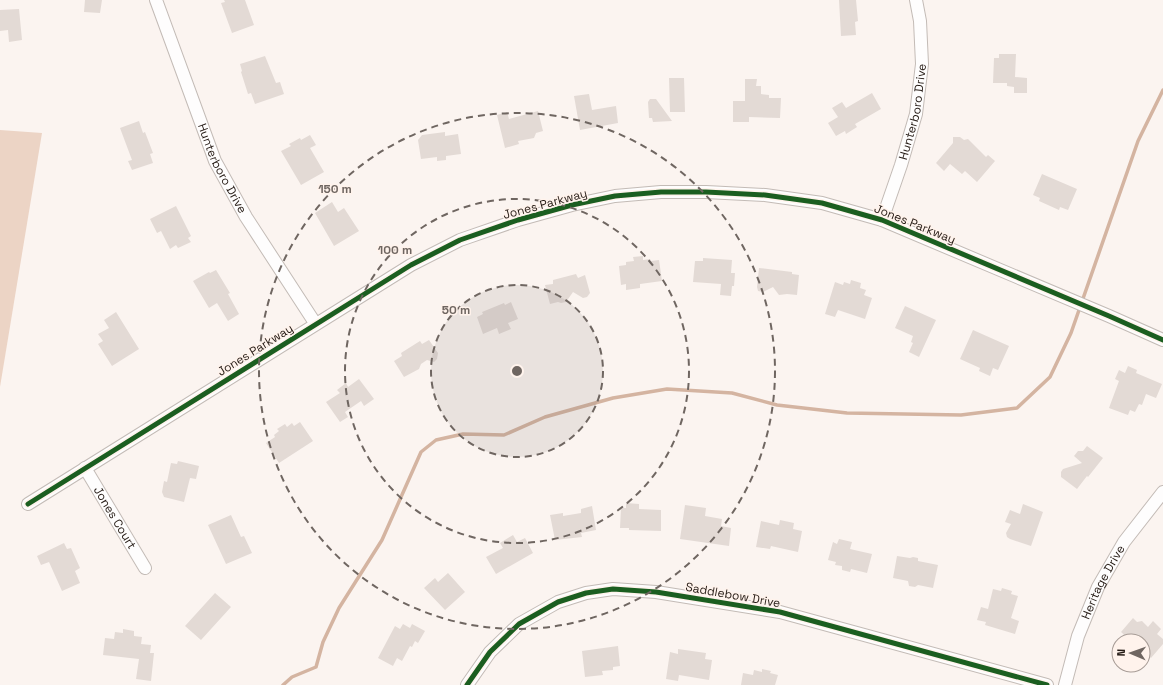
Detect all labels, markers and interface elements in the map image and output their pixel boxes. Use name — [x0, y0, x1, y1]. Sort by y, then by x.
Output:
street label: Hunterboro Drive — [895, 63, 930, 162]
street label: Hunterboro Drive — [194, 121, 250, 216]
text: 150 m — [318, 181, 352, 197]
street label: Jones Parkway — [501, 185, 589, 223]
street label: Jones Parkway — [872, 200, 958, 248]
text: 100 m — [378, 242, 412, 258]
text: 50 m — [442, 302, 470, 318]
street label: Jones Parkway — [214, 320, 296, 380]
centre of rings — [510, 364, 524, 378]
street label: Jones Court — [90, 483, 140, 552]
street label: Heritage Drive — [1078, 542, 1128, 622]
street label: Saddlebow Drive — [684, 579, 782, 611]
north arrow — [1111, 633, 1151, 673]
text: N — [1114, 649, 1128, 657]

